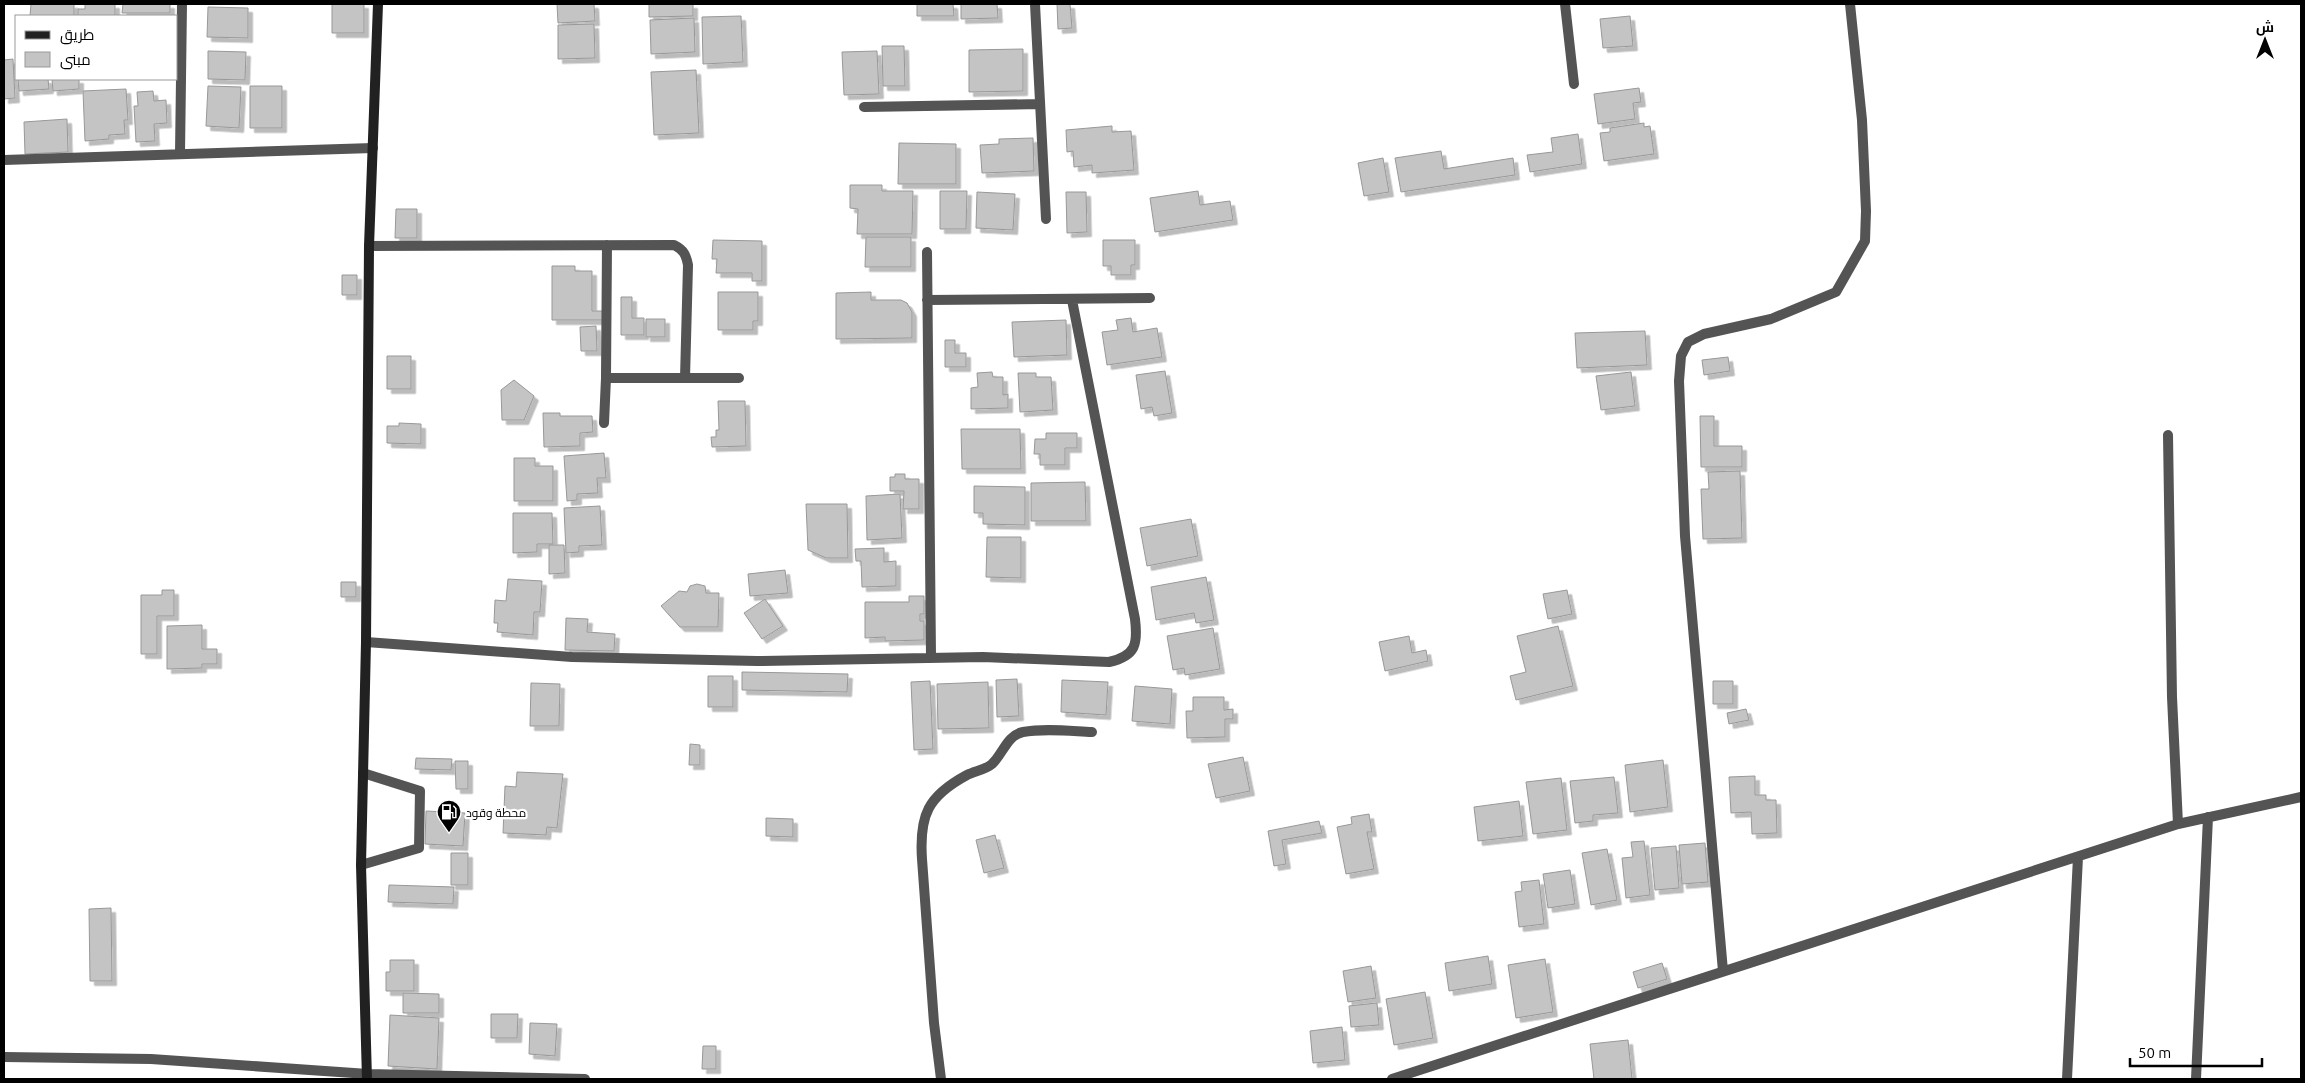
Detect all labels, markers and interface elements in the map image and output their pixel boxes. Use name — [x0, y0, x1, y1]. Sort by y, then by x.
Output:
legend — [15, 15, 178, 80]
north arrow — [2240, 15, 2290, 65]
text: ش — [2256, 19, 2274, 36]
text: طريق — [60, 26, 94, 45]
text: مبنى — [60, 51, 91, 70]
fuel station icon: محطة وقود — [436, 799, 462, 833]
place label: محطة وقود — [466, 806, 526, 820]
scale bar — [2130, 1036, 2262, 1068]
text: 50 m — [2138, 1044, 2171, 1061]

